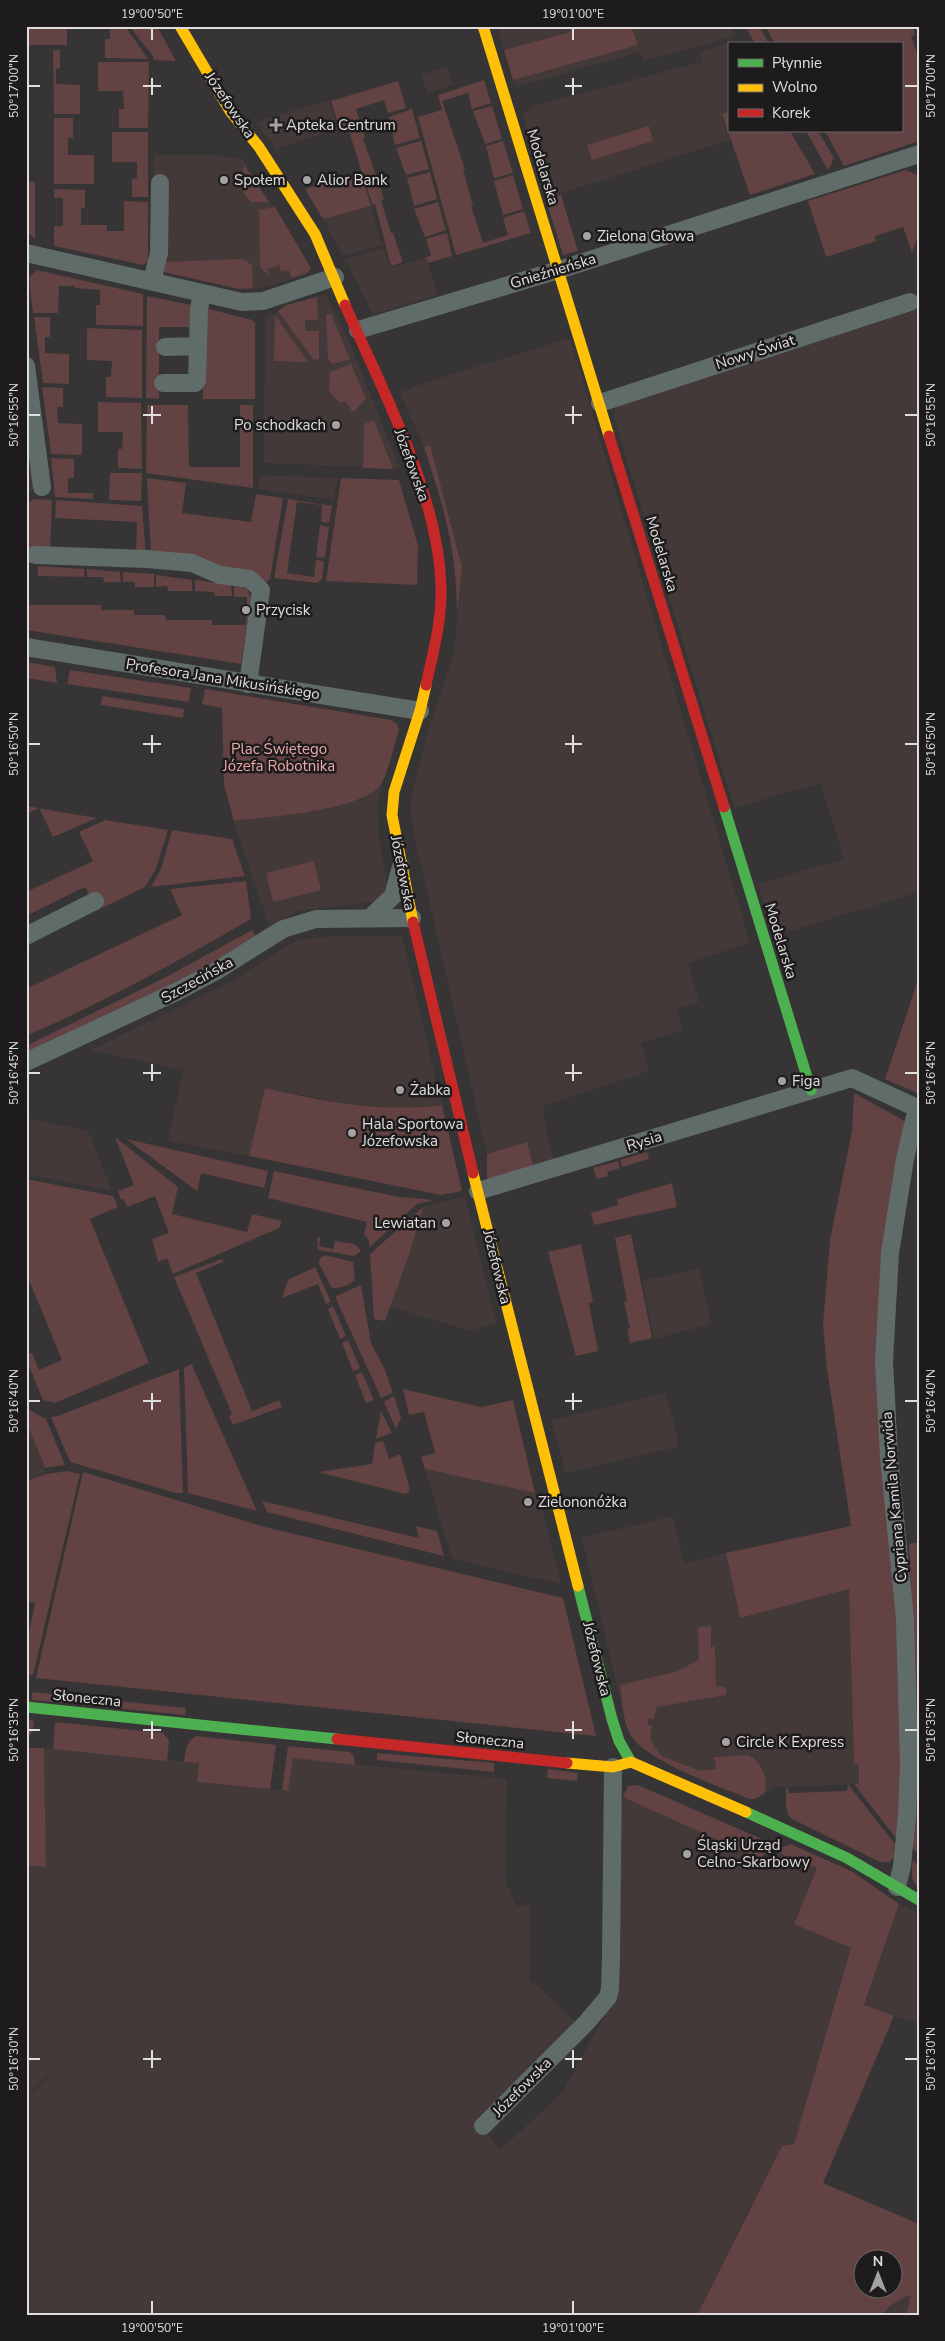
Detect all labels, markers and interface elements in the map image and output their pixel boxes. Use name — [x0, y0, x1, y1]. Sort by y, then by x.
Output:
text: 19°00'50"E — [121, 6, 183, 22]
text: 19°01'00"E — [542, 6, 604, 22]
legend — [728, 42, 902, 132]
text: Płynnie — [772, 53, 822, 73]
text: 50°17'00"N — [6, 54, 22, 118]
text: 50°17'00"N — [923, 54, 939, 118]
street label: Józefowska — [200, 67, 260, 142]
text: Wolno — [772, 77, 817, 97]
text: Korek — [772, 103, 811, 123]
place label: Apteka Centrum — [286, 115, 396, 135]
marker: Apteka Centrum — [270, 119, 282, 131]
street label: Modelarska — [522, 127, 564, 207]
place label: Społem — [234, 170, 286, 190]
place label: Alior Bank — [317, 170, 388, 190]
marker: Społem — [218, 174, 230, 186]
marker: Alior Bank — [301, 174, 313, 186]
place label: Zielona Głowa — [597, 226, 694, 246]
marker: Zielona Głowa — [581, 230, 593, 242]
street label: Gnieźnieńska — [508, 248, 598, 294]
street label: Nowy Świat — [713, 329, 798, 374]
text: 50°16'55"N — [6, 383, 22, 447]
text: 50°16'55"N — [923, 383, 939, 447]
place label: Po schodkach — [234, 415, 326, 435]
marker: Po schodkach — [330, 419, 342, 431]
street label: Józefowska — [389, 425, 434, 504]
street label: Modelarska — [641, 514, 683, 594]
place label: Przycisk — [256, 600, 311, 620]
marker: Przycisk — [240, 604, 252, 616]
street label: Profesora Jana Mikusińskiego — [125, 654, 321, 704]
text: 50°16'50"N — [6, 712, 22, 776]
text: 50°16'50"N — [923, 712, 939, 776]
park label: Plac Świętego Józefa Robotnika — [222, 738, 335, 776]
street label: Józefowska — [386, 833, 420, 912]
street label: Modelarska — [760, 901, 802, 981]
street label: Szczecińska — [157, 952, 237, 1008]
text: 50°16'45"N — [6, 1041, 22, 1105]
text: 50°16'45"N — [923, 1041, 939, 1105]
place label: Figa — [792, 1071, 820, 1091]
marker: Figa — [776, 1075, 788, 1087]
place label: Żabka — [410, 1080, 451, 1100]
marker: Żabka — [394, 1084, 406, 1096]
place label: Hala Sportowa Józefowska — [361, 1114, 464, 1151]
street label: Rysia — [624, 1126, 664, 1156]
marker: Hala Sportowa Józefowska — [346, 1127, 358, 1139]
place label: Lewiatan — [374, 1213, 436, 1233]
marker: Lewiatan — [440, 1217, 452, 1229]
street label: Józefowska — [478, 1227, 516, 1306]
text: 50°16'40"N — [6, 1369, 22, 1433]
text: 50°16'40"N — [923, 1369, 939, 1433]
street label: Cypriana Kamila Norwida — [877, 1411, 911, 1583]
place label: Zielononóżka — [538, 1492, 627, 1512]
marker: Zielononóżka — [522, 1496, 534, 1508]
street label: Józefowska — [578, 1619, 616, 1698]
street label: Słoneczna — [52, 1684, 122, 1712]
text: 50°16'35"N — [6, 1698, 22, 1762]
text: 50°16'35"N — [923, 1698, 939, 1762]
street label: Słoneczna — [455, 1726, 525, 1754]
place label: Circle K Express — [736, 1732, 844, 1752]
marker: Circle K Express — [720, 1736, 732, 1748]
place label: Śląski Urząd Celno-Skarbowy — [697, 1834, 810, 1872]
marker: Śląski Urząd Celno-Skarbowy — [681, 1848, 693, 1860]
text: 50°16'30"N — [6, 2027, 22, 2091]
text: 50°16'30"N — [923, 2027, 939, 2091]
street label: Józefowska — [487, 2053, 556, 2122]
north arrow — [852, 2248, 902, 2298]
text: N — [873, 2252, 883, 2271]
text: 19°00'50"E — [121, 2320, 183, 2336]
text: 19°01'00"E — [542, 2320, 604, 2336]

